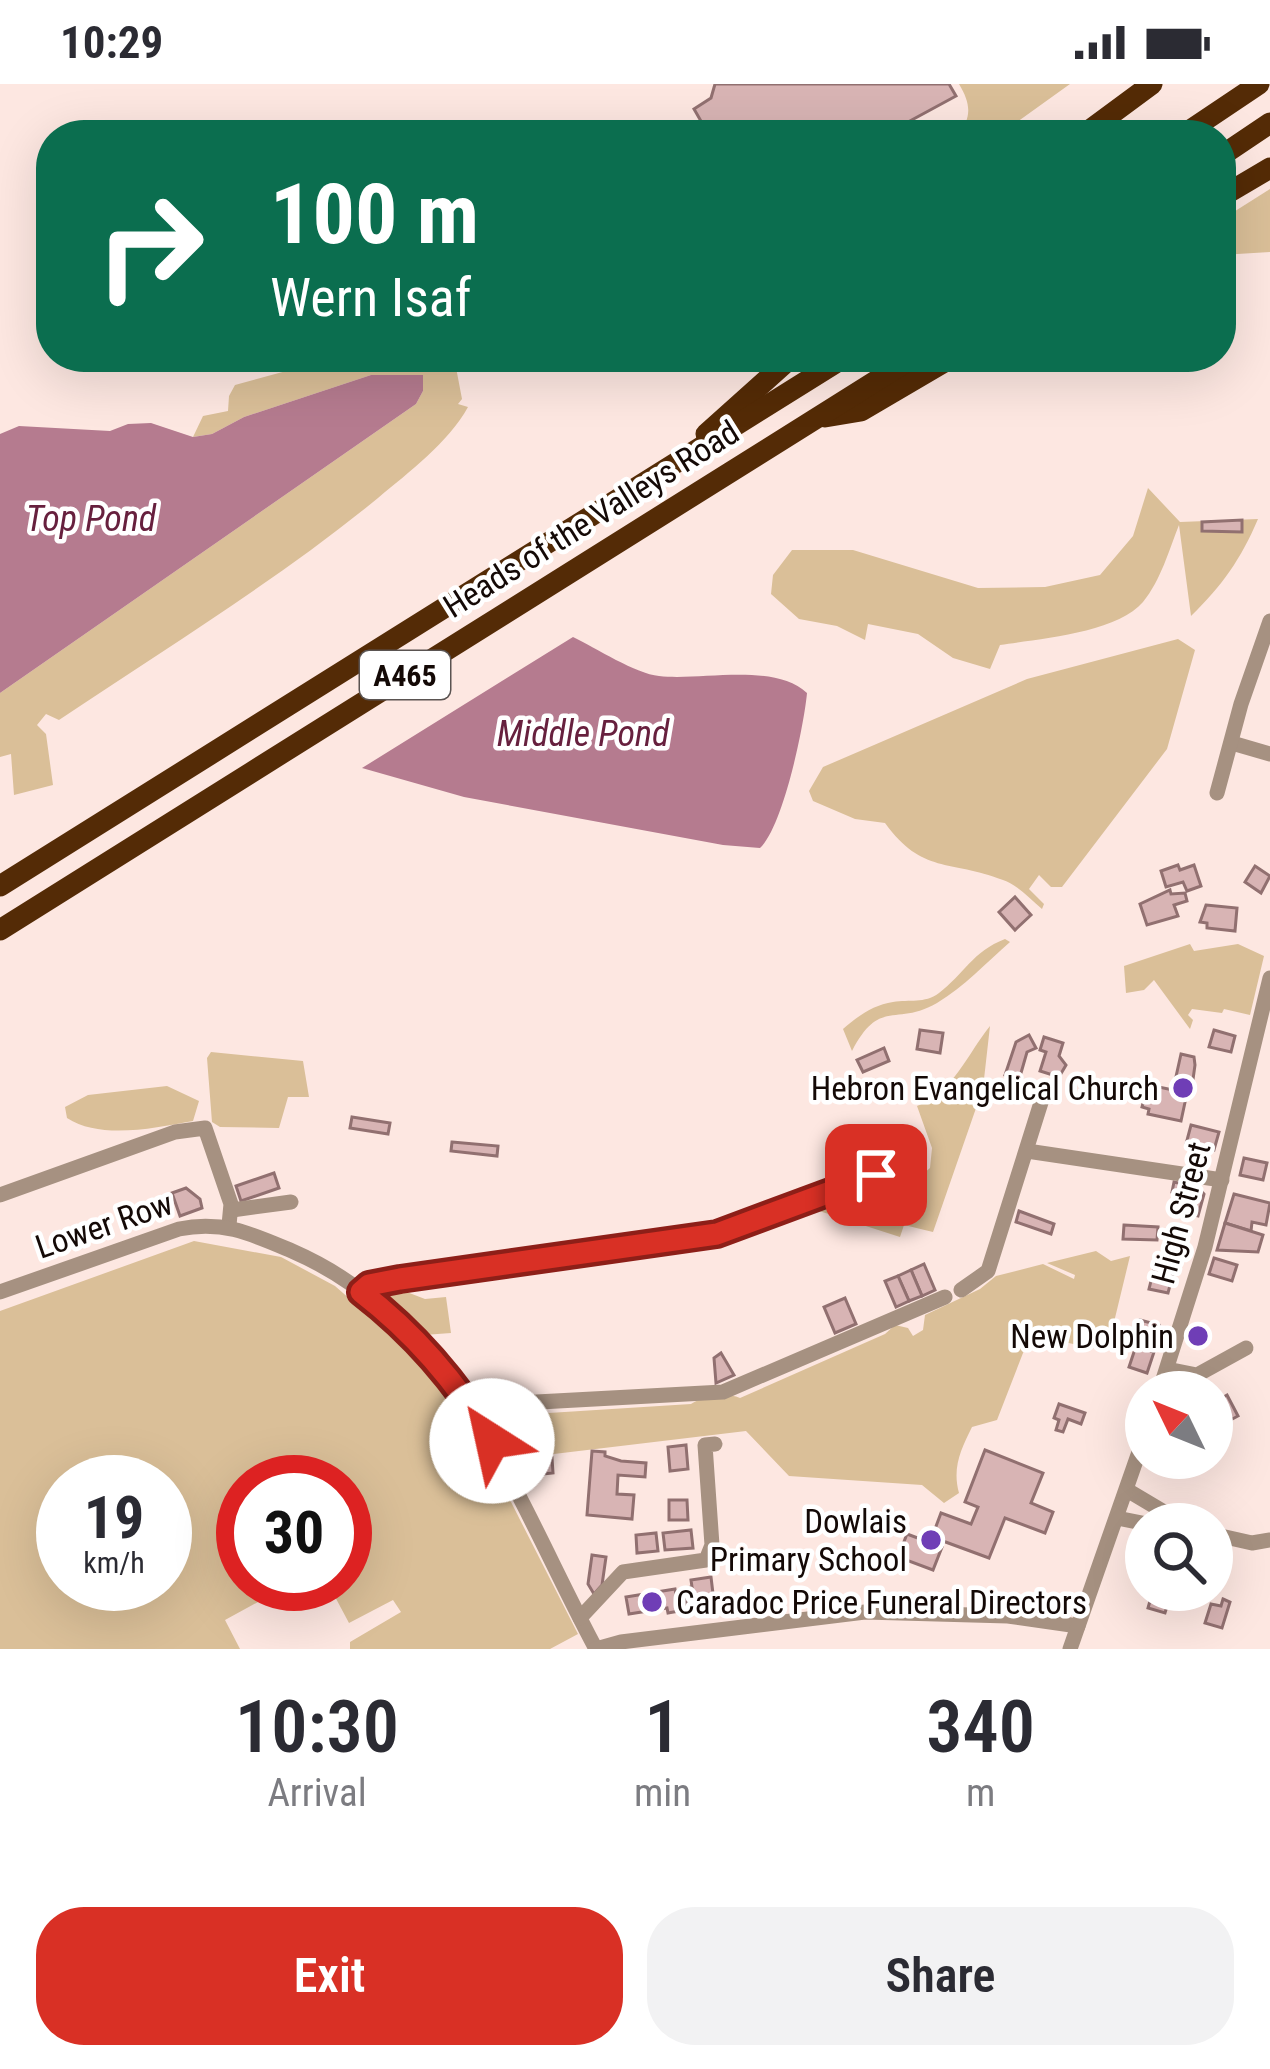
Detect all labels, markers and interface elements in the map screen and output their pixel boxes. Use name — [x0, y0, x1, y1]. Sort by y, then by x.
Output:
text: 10:29 — [60, 16, 163, 69]
text: 100 m — [270, 165, 479, 264]
icon: right — [72, 168, 228, 324]
text: Wern Isaf — [270, 266, 472, 329]
street label: Heads of the Valleys Road — [436, 412, 746, 626]
water label: Top Pond — [26, 498, 157, 540]
road number: A465 — [360, 651, 450, 699]
water label: Middle Pond — [497, 713, 670, 755]
place label: Hebron Evangelical Church — [811, 1069, 1159, 1108]
marker: Hebron Evangelical Church — [1170, 1075, 1196, 1101]
pin — [825, 1124, 927, 1226]
street label: High Street — [1143, 1138, 1219, 1288]
icon: arrive — [843, 1142, 909, 1208]
street label: Lower Row — [30, 1183, 178, 1267]
place label: New Dolphin — [1010, 1317, 1174, 1356]
marker: New Dolphin — [1185, 1323, 1211, 1349]
north arrow — [1125, 1371, 1233, 1479]
map controls — [1125, 1371, 1233, 1611]
position arrow — [429, 1378, 555, 1504]
speed limit sign: 30 — [216, 1455, 372, 1611]
text: 19 — [84, 1482, 144, 1553]
place label: Dowlais Primary School — [710, 1502, 907, 1579]
button: search — [1125, 1503, 1233, 1611]
marker: Dowlais Primary School — [918, 1527, 944, 1553]
text: km/h — [83, 1545, 145, 1580]
place label: Caradoc Price Funeral Directors — [676, 1583, 1087, 1622]
marker: Caradoc Price Funeral Directors — [639, 1589, 665, 1615]
text: 10:30 — [235, 1685, 399, 1770]
text: 1 — [645, 1685, 681, 1770]
text: 340 — [926, 1685, 1035, 1770]
text: Arrival — [267, 1770, 367, 1816]
text: min — [634, 1770, 691, 1816]
text: m — [966, 1770, 995, 1816]
button: Exit — [36, 1907, 623, 2045]
button: Share — [647, 1907, 1234, 2045]

